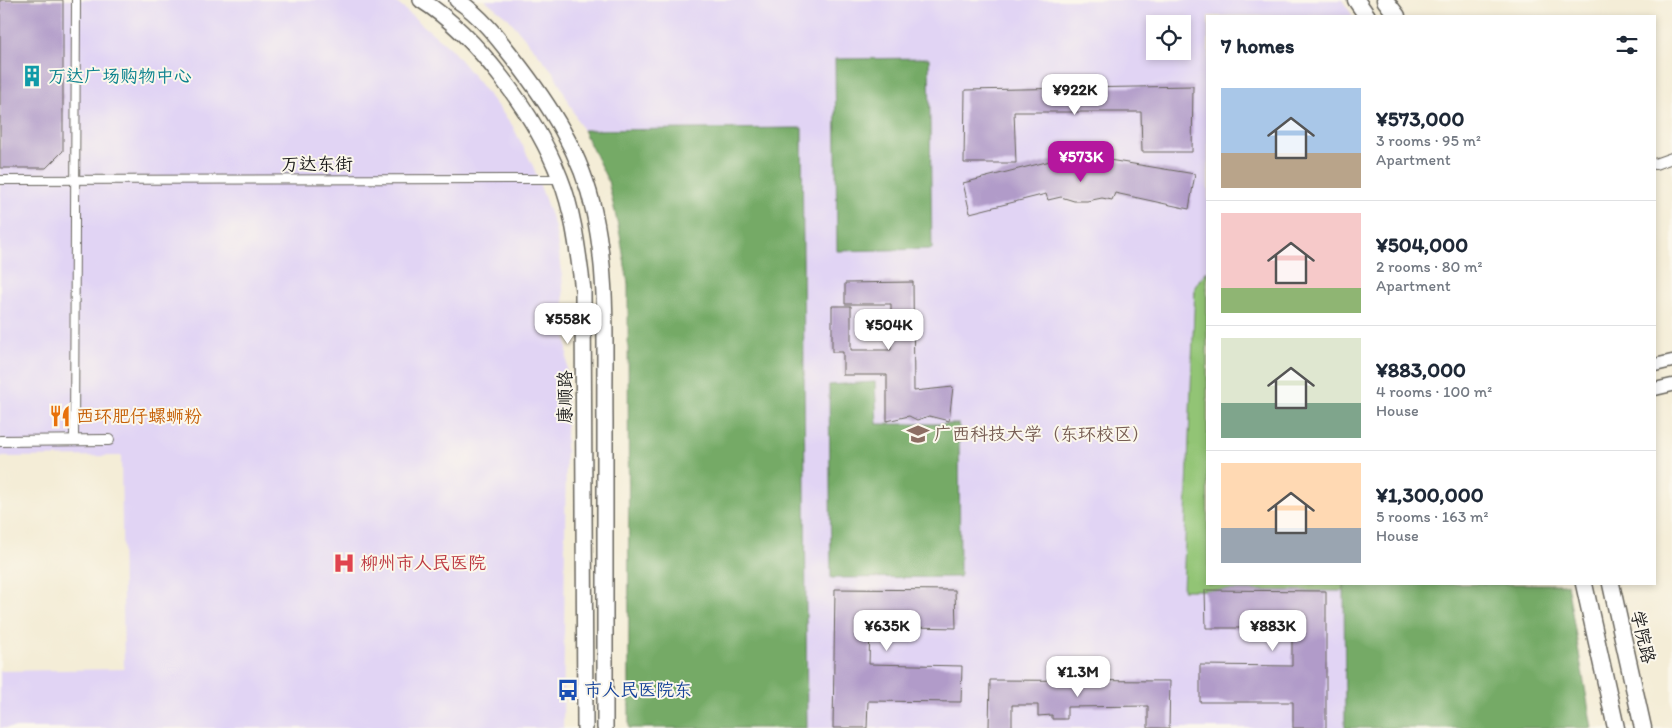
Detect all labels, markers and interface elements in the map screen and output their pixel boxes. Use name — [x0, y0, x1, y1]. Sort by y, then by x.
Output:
map controls — [1146, 15, 1191, 60]
button: locate — [1146, 15, 1191, 60]
icon: filters — [1613, 31, 1641, 59]
text: 7 homes — [1221, 33, 1295, 58]
building icon: 万达广场购物中心 — [19, 63, 45, 89]
place label: 万达广场购物中心 — [48, 65, 192, 87]
pin: ¥922K — [1040, 74, 1110, 116]
text: ¥922K — [1053, 80, 1097, 99]
text: ¥573,000 — [1376, 106, 1464, 131]
icon: home — [1261, 108, 1321, 168]
text: 3 rooms · 95 m² — [1376, 131, 1481, 150]
pin: ¥573K — [1046, 140, 1116, 183]
text: ¥573K — [1059, 147, 1103, 166]
text: Apartment — [1376, 150, 1451, 169]
street label: 万达东街 — [281, 153, 353, 175]
text: ¥504,000 — [1376, 232, 1468, 257]
icon: home — [1261, 233, 1321, 293]
text: 2 rooms · 80 m² — [1376, 257, 1482, 276]
text: Apartment — [1376, 276, 1451, 295]
pin: ¥558K — [533, 302, 603, 345]
pin: ¥504K — [854, 308, 924, 351]
text: ¥558K — [546, 309, 590, 328]
text: ¥504K — [865, 315, 913, 334]
text: ¥883,000 — [1376, 357, 1466, 382]
icon: home — [1261, 358, 1321, 418]
street label: 康顺路 — [554, 370, 576, 424]
text: 4 rooms · 100 m² — [1376, 382, 1492, 401]
text: House — [1376, 401, 1419, 420]
restaurant icon: 西环肥仔螺蛳粉 — [47, 403, 73, 429]
place label: 西环肥仔螺蛳粉 — [76, 405, 202, 427]
school or university icon: 广西科技大学（东环校区） — [905, 421, 931, 447]
place label: 广西科技大学（东环校区） — [934, 423, 1150, 445]
text: ¥1,300,000 — [1376, 482, 1484, 507]
icon: home — [1261, 483, 1321, 543]
text: 5 rooms · 163 m² — [1376, 507, 1488, 526]
text: House — [1376, 526, 1419, 545]
hospital icon: 柳州市人民医院 — [331, 550, 357, 576]
place label: 柳州市人民医院 — [360, 552, 486, 574]
street label: 学院路 — [1626, 608, 1660, 666]
pin: ¥635K — [852, 610, 922, 652]
pin: ¥883K — [1238, 610, 1308, 652]
text: ¥635K — [865, 616, 909, 635]
text: ¥883K — [1250, 616, 1296, 635]
pin: ¥1.3M — [1043, 656, 1113, 698]
text: ¥1.3M — [1057, 662, 1099, 681]
bus stop icon: 市人民医院东 — [555, 677, 581, 703]
place label: 市人民医院东 — [584, 679, 692, 701]

